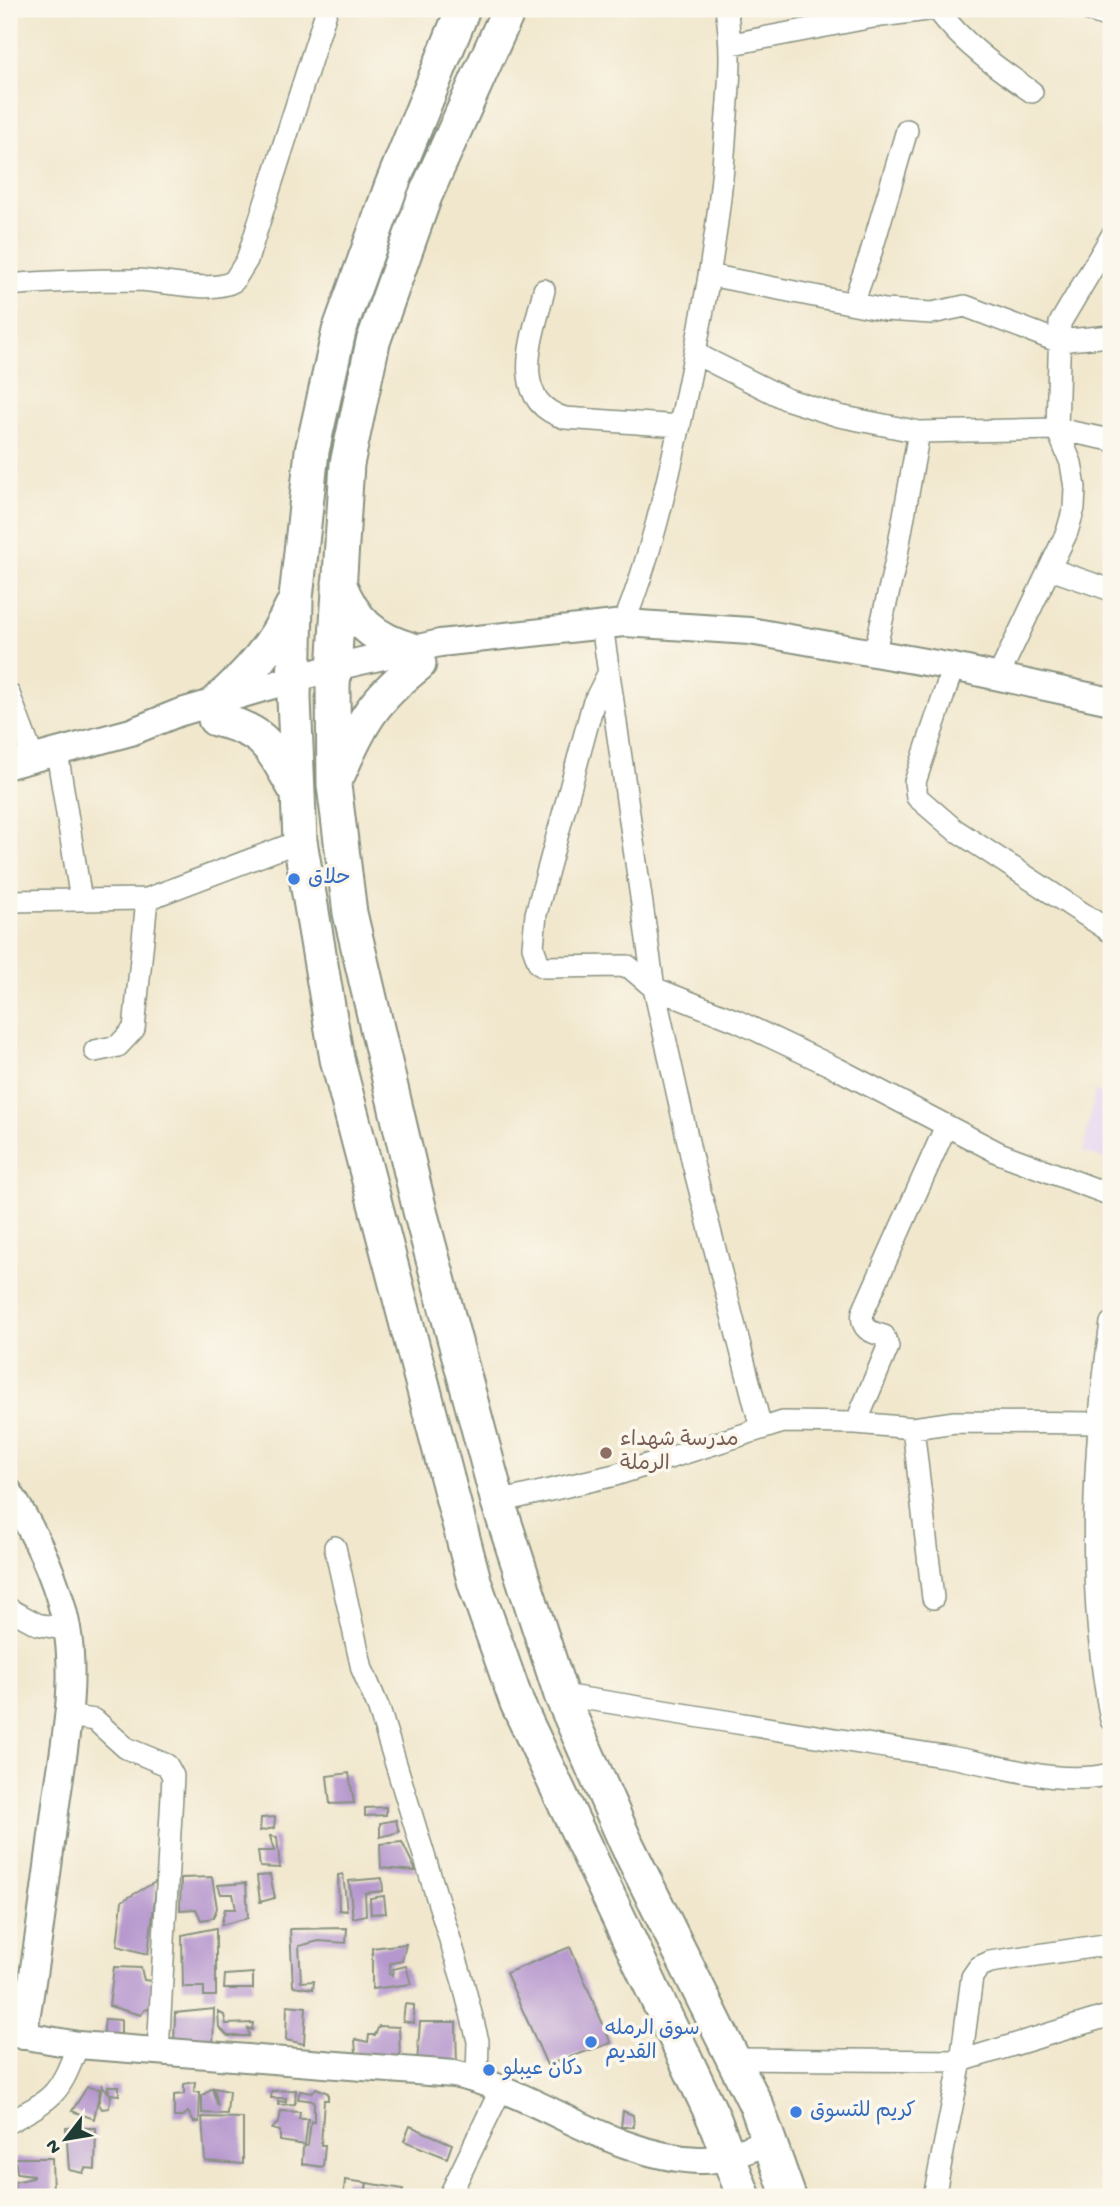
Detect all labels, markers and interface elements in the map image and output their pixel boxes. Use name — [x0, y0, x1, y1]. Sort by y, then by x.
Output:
place label: حلاق — [308, 867, 351, 892]
marker: حلاق — [286, 871, 302, 887]
place label: مدرسة شهداء الرملة — [620, 1429, 739, 1478]
marker: مدرسة شهداء الرملة — [598, 1445, 614, 1461]
place label: سوق الرمله القديم — [605, 2018, 700, 2067]
marker: سوق الرمله القديم — [583, 2034, 599, 2050]
place label: دكان عيبلو — [502, 2058, 583, 2083]
marker: دكان عيبلو — [481, 2062, 497, 2078]
place label: كريم للتسوق — [810, 2100, 916, 2125]
north arrow — [32, 2104, 102, 2174]
marker: كريم للتسوق — [788, 2104, 804, 2120]
text: N — [41, 2135, 67, 2157]

